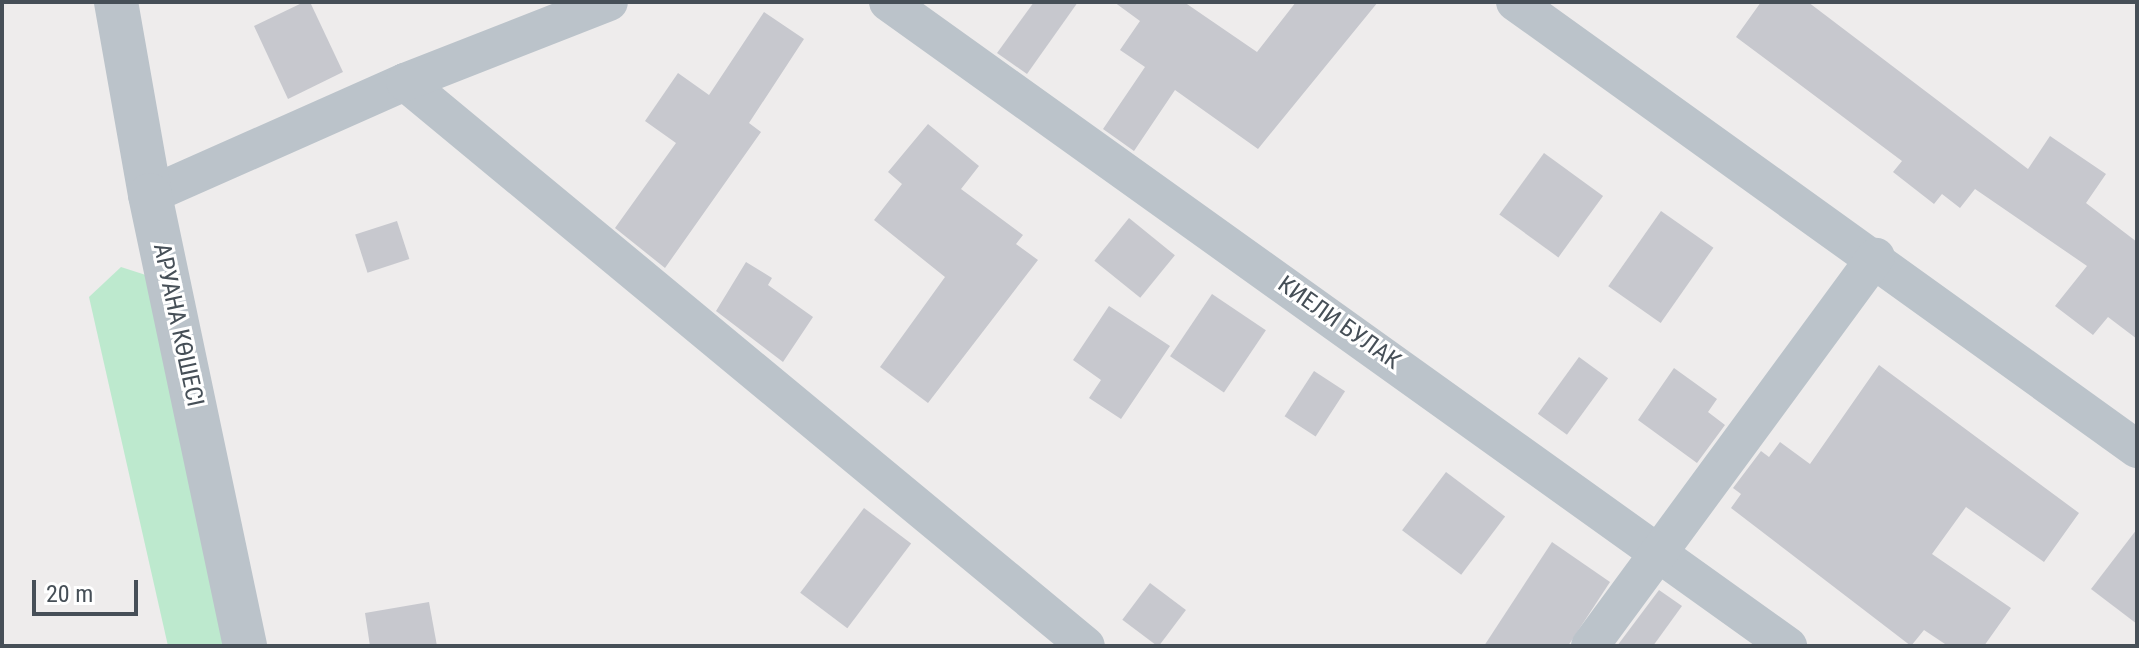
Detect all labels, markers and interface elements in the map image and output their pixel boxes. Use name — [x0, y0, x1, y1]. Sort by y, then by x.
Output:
street label: АРУАНА КӨШЕСІ — [147, 241, 209, 409]
street label: КИЕЛИ БУЛАК — [1272, 270, 1406, 376]
scale bar — [36, 564, 142, 614]
text: 20 m — [46, 580, 93, 608]

